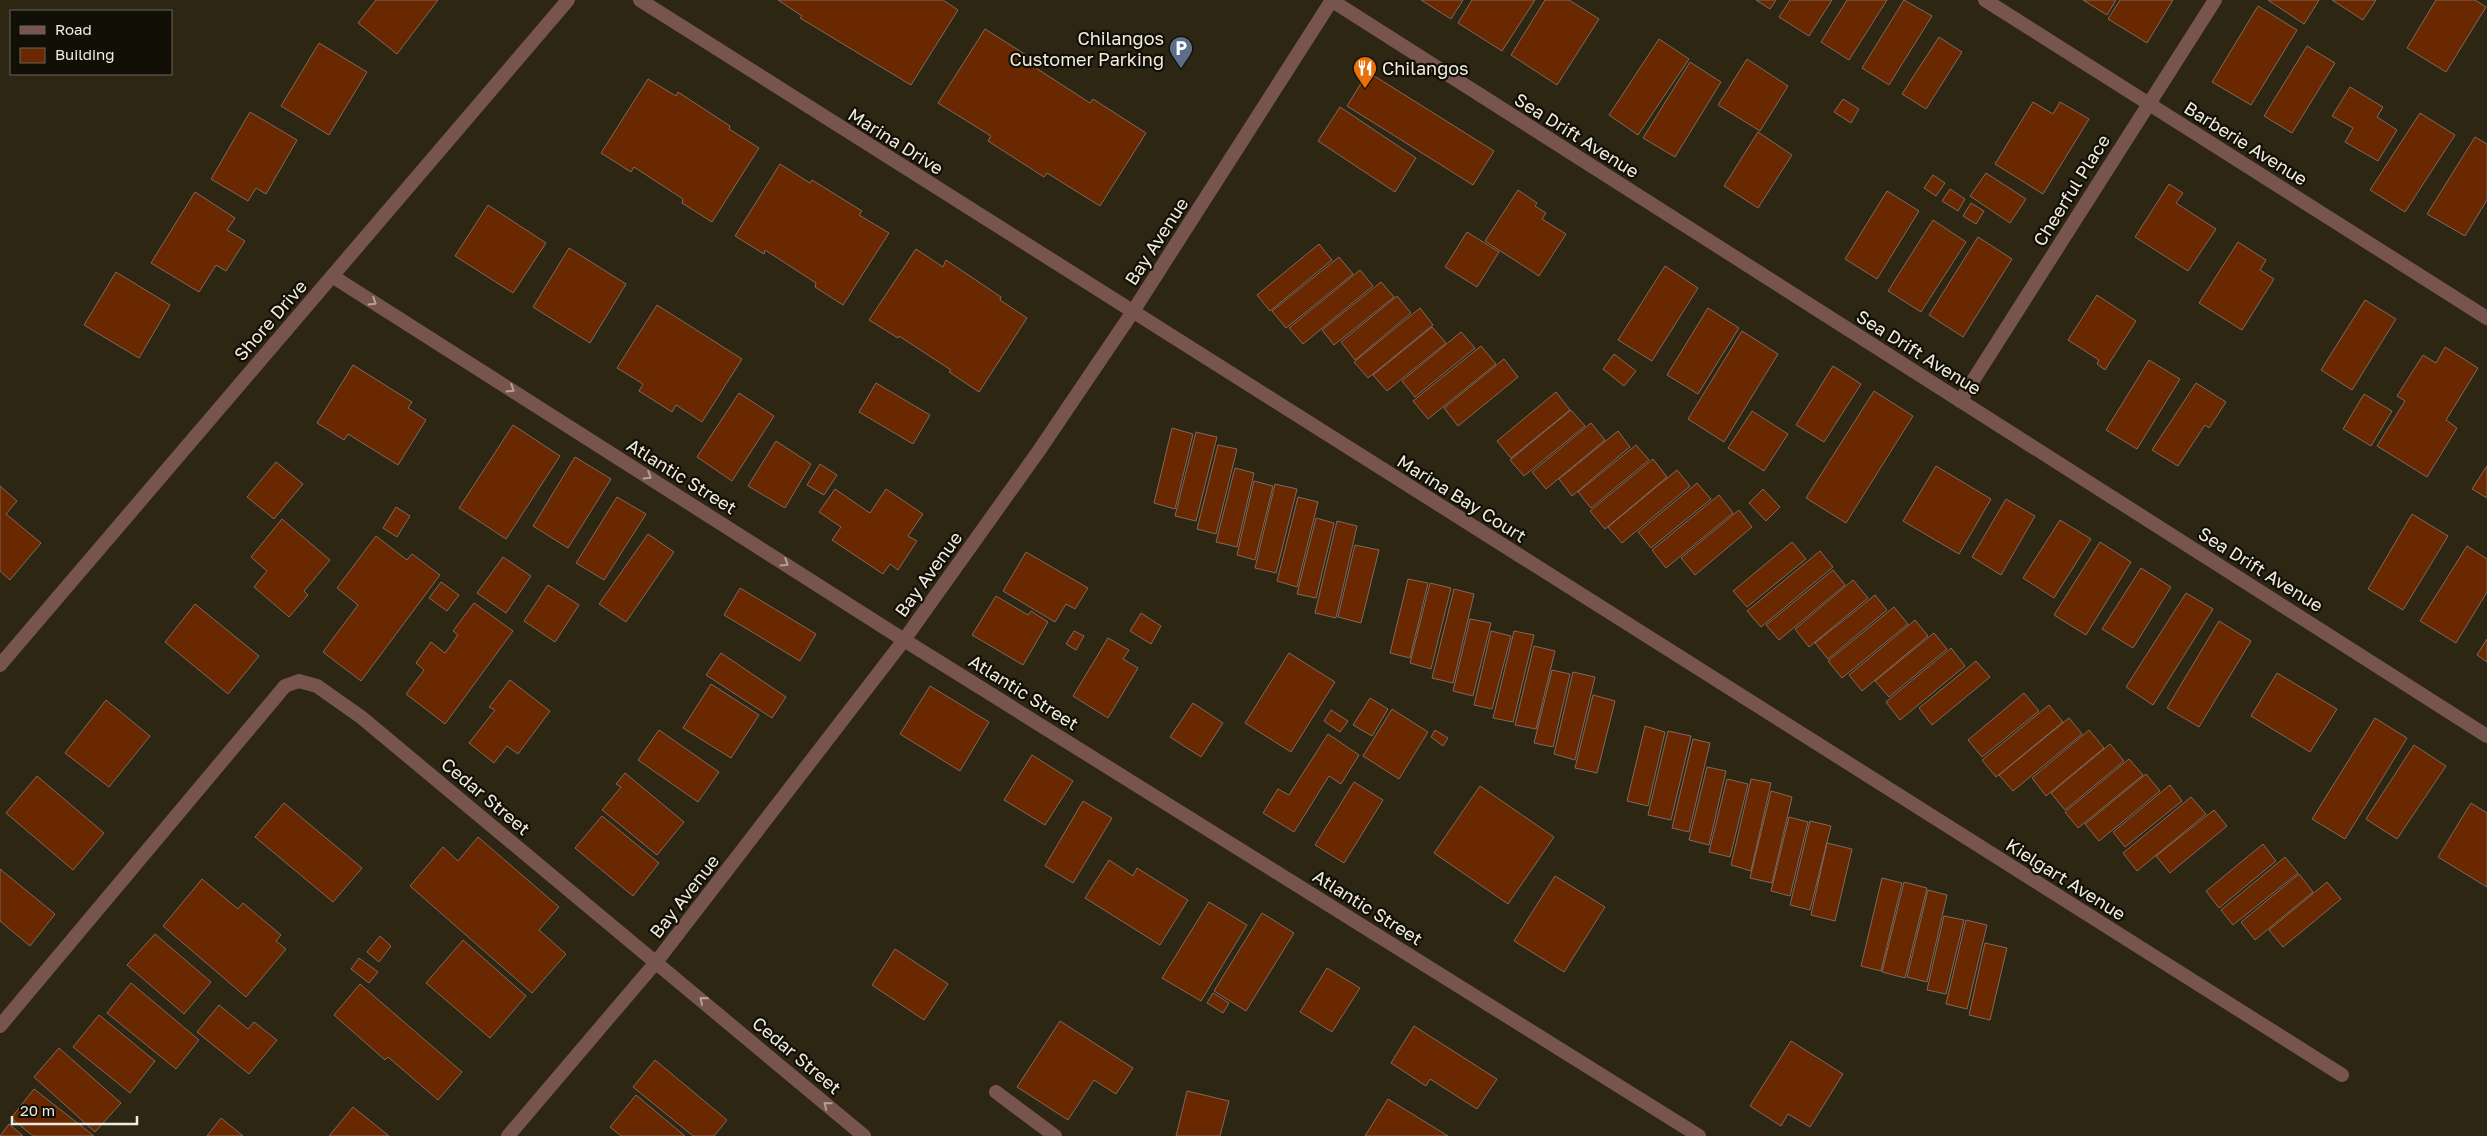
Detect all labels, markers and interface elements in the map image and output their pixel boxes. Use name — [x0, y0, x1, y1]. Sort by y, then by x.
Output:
legend — [10, 10, 172, 75]
text: Road — [55, 20, 92, 38]
place label: Chilangos Customer Parking — [1010, 27, 1164, 70]
parking icon: Chilangos Customer Parking — [1168, 35, 1194, 69]
text: Building — [55, 45, 115, 63]
restaurant icon: Chilangos — [1352, 55, 1378, 89]
place label: Chilangos — [1382, 57, 1469, 79]
street label: Sea Drift Avenue — [1511, 88, 1643, 182]
street label: Barberie Avenue — [2180, 96, 2312, 190]
street label: Marina Drive — [844, 103, 948, 179]
street label: Cheerful Place — [2028, 130, 2114, 250]
street label: Bay Avenue — [1120, 193, 1192, 289]
street label: Shore Drive — [229, 275, 311, 365]
one-way arrow — [368, 296, 377, 306]
street label: Sea Drift Avenue — [1853, 305, 1985, 399]
one-way arrow — [505, 383, 514, 393]
street label: Atlantic Street — [623, 434, 741, 518]
street label: Marina Bay Court — [1393, 449, 1531, 547]
one-way arrow — [643, 470, 652, 480]
street label: Sea Drift Avenue — [2195, 522, 2327, 616]
street label: Bay Avenue — [890, 527, 966, 621]
one-way arrow — [780, 557, 789, 567]
street label: Atlantic Street — [965, 650, 1083, 734]
street label: Cedar Street — [437, 753, 535, 839]
street label: Kielgart Avenue — [2002, 833, 2130, 925]
street label: Bay Avenue — [645, 850, 723, 942]
street label: Atlantic Street — [1309, 865, 1427, 949]
one-way arrow — [699, 997, 708, 1006]
street label: Cedar Street — [748, 1012, 846, 1098]
scale bar — [12, 1094, 138, 1126]
text: 20 m — [20, 1101, 55, 1119]
one-way arrow — [823, 1102, 832, 1111]

